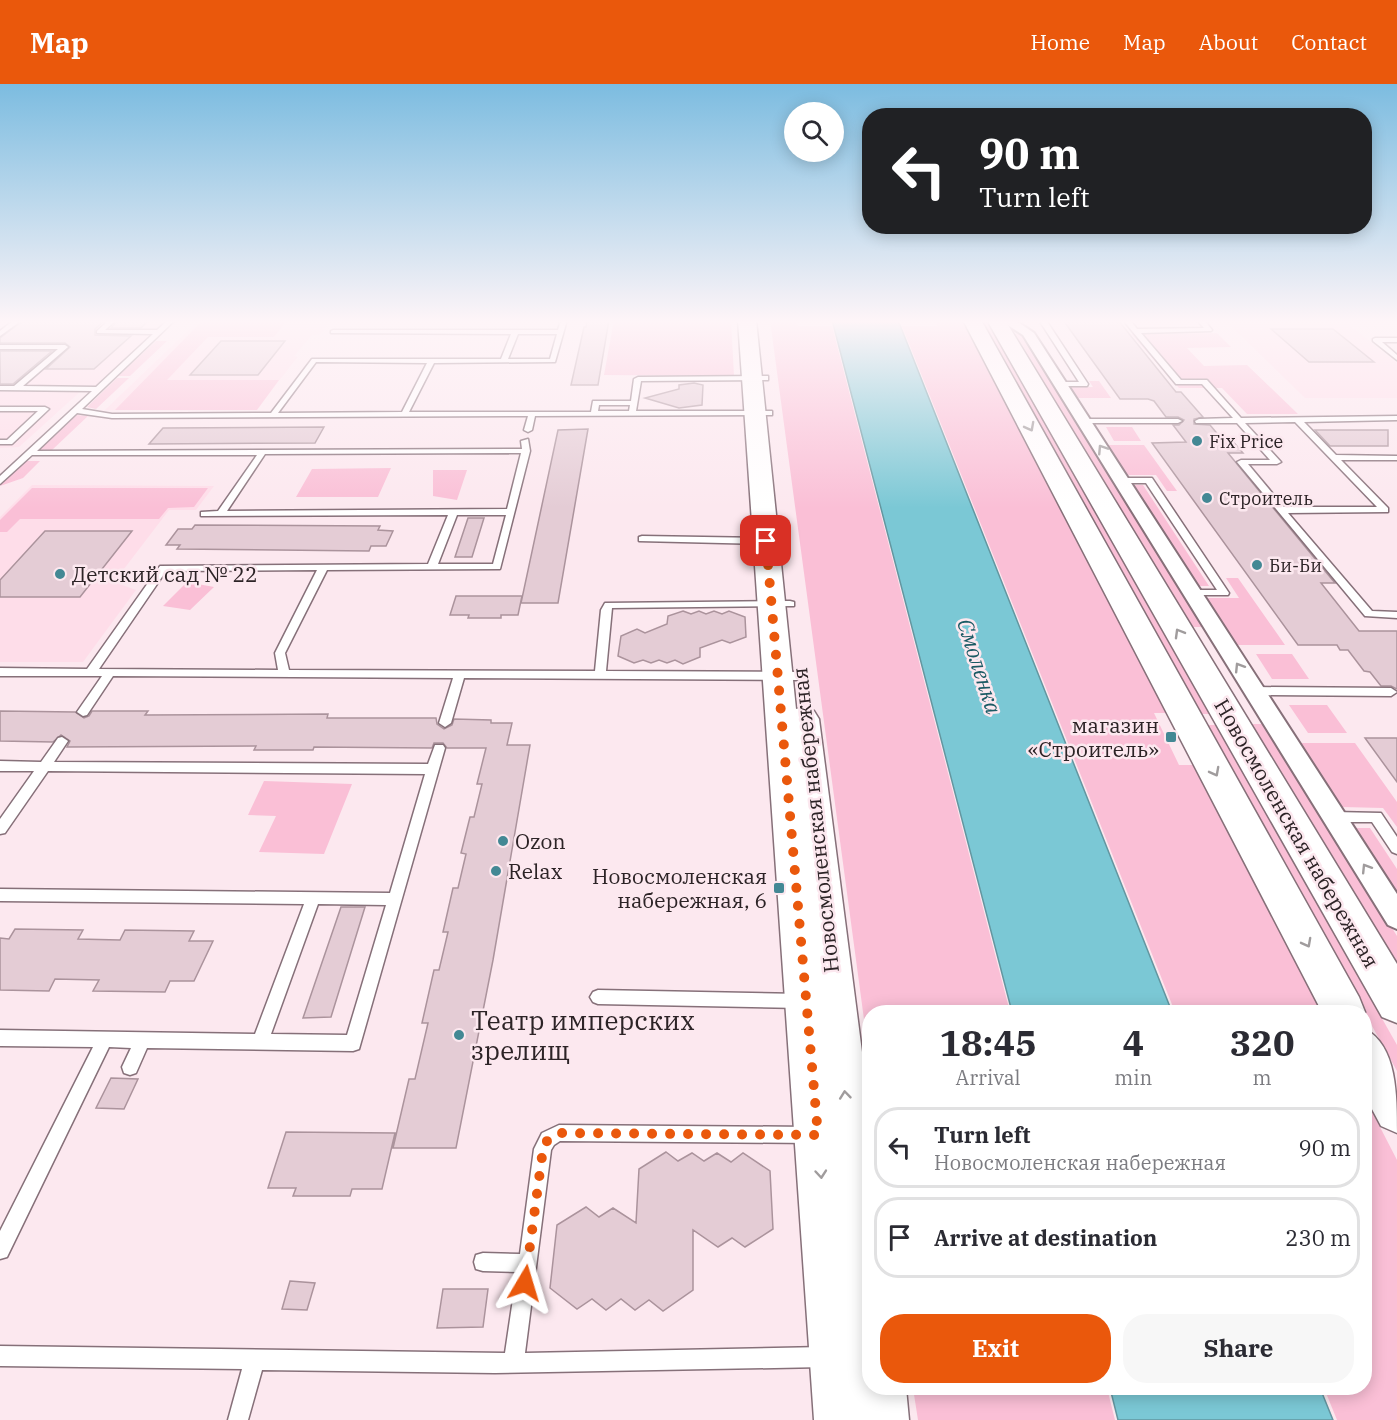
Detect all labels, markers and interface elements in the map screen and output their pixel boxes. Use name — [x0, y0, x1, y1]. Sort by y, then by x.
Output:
text: Map — [30, 24, 89, 61]
text: Home — [1030, 28, 1090, 56]
text: Map — [1123, 28, 1166, 56]
text: About — [1199, 28, 1258, 56]
text: Contact — [1291, 28, 1367, 56]
map controls — [784, 102, 844, 162]
button: search — [784, 102, 844, 162]
text: 90 m — [979, 126, 1080, 181]
icon: left — [880, 132, 958, 210]
text: Turn left — [979, 179, 1090, 214]
one-way arrow — [1023, 421, 1034, 432]
place label: Fix Price — [1209, 430, 1283, 453]
marker: Fix Price — [1190, 434, 1204, 448]
one-way arrow — [1097, 445, 1109, 455]
place label: Строитель — [1219, 487, 1313, 510]
marker: Строитель — [1200, 491, 1214, 505]
pin — [740, 515, 791, 566]
icon: arrive — [749, 524, 782, 557]
place label: Би-Би — [1269, 554, 1322, 577]
marker: Би-Би — [1250, 558, 1264, 572]
place label: Детский сад № 22 — [72, 560, 258, 588]
marker: Детский сад № 22 — [53, 567, 67, 581]
water label: Смоленка — [951, 615, 1009, 717]
one-way arrow — [1175, 629, 1187, 640]
one-way arrow — [1235, 663, 1246, 674]
street label: Новосмоленская набережная — [785, 666, 845, 974]
street label: Новосмоленская набережная — [1208, 693, 1386, 973]
place label: магазин «Строитель» — [1028, 711, 1159, 763]
marker: магазин «Строитель» — [1164, 730, 1178, 744]
one-way arrow — [1208, 765, 1219, 776]
place label: Ozon — [515, 827, 566, 855]
marker: Ozon — [496, 834, 510, 848]
place label: Relax — [508, 857, 563, 885]
place label: Новосмоленская набережная, 6 — [592, 862, 767, 914]
one-way arrow — [1362, 863, 1373, 874]
marker: Relax — [489, 864, 503, 878]
marker: Новосмоленская набережная, 6 — [772, 881, 786, 895]
one-way arrow — [1300, 937, 1311, 948]
place label: Театр имперских зрелищ — [471, 1003, 695, 1067]
text: 18:45 — [939, 1019, 1037, 1066]
text: 4 — [1122, 1019, 1144, 1066]
text: 320 — [1230, 1019, 1295, 1066]
marker: Театр имперских зрелищ — [452, 1028, 466, 1042]
text: Arrival — [956, 1064, 1021, 1091]
text: min — [1114, 1064, 1152, 1091]
text: m — [1253, 1064, 1272, 1091]
one-way arrow — [839, 1090, 852, 1099]
text: Turn left — [934, 1120, 1030, 1149]
icon: left — [883, 1131, 916, 1164]
text: 90 m — [1299, 1133, 1351, 1162]
text: Новосмоленская набережная — [934, 1149, 1226, 1176]
one-way arrow — [814, 1169, 827, 1178]
icon: arrive — [883, 1221, 916, 1254]
text: Arrive at destination — [934, 1223, 1157, 1252]
text: 230 m — [1285, 1223, 1351, 1252]
position arrow — [493, 1251, 557, 1315]
button: Exit — [880, 1314, 1111, 1383]
button: Share — [1123, 1314, 1354, 1383]

